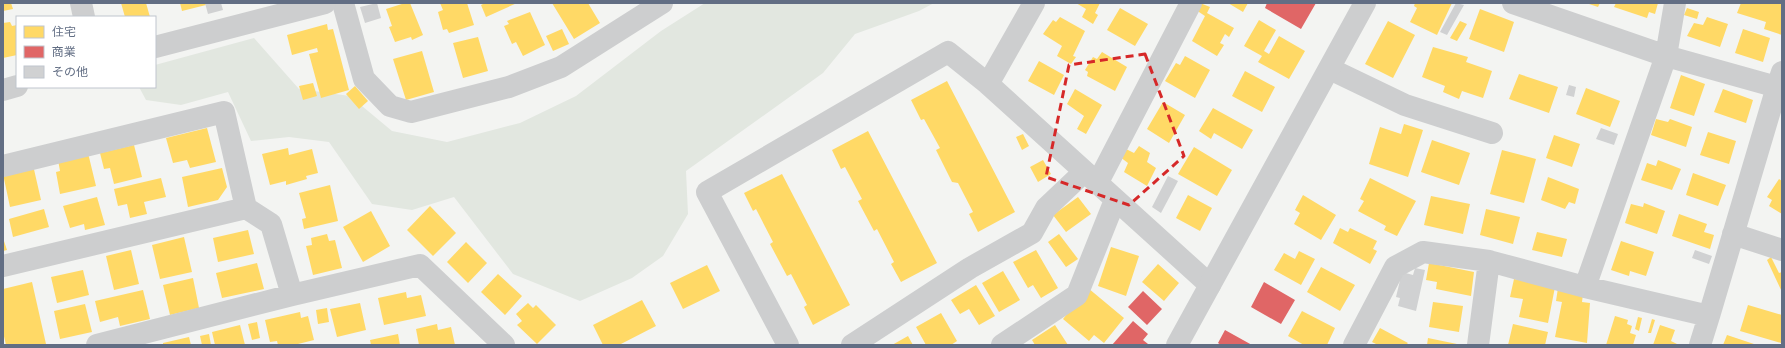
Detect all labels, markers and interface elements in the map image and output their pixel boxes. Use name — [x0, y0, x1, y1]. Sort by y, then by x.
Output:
legend — [16, 16, 156, 88]
text: 住宅 — [52, 24, 76, 38]
text: 商業 — [52, 44, 76, 58]
text: その他 — [52, 64, 88, 78]

